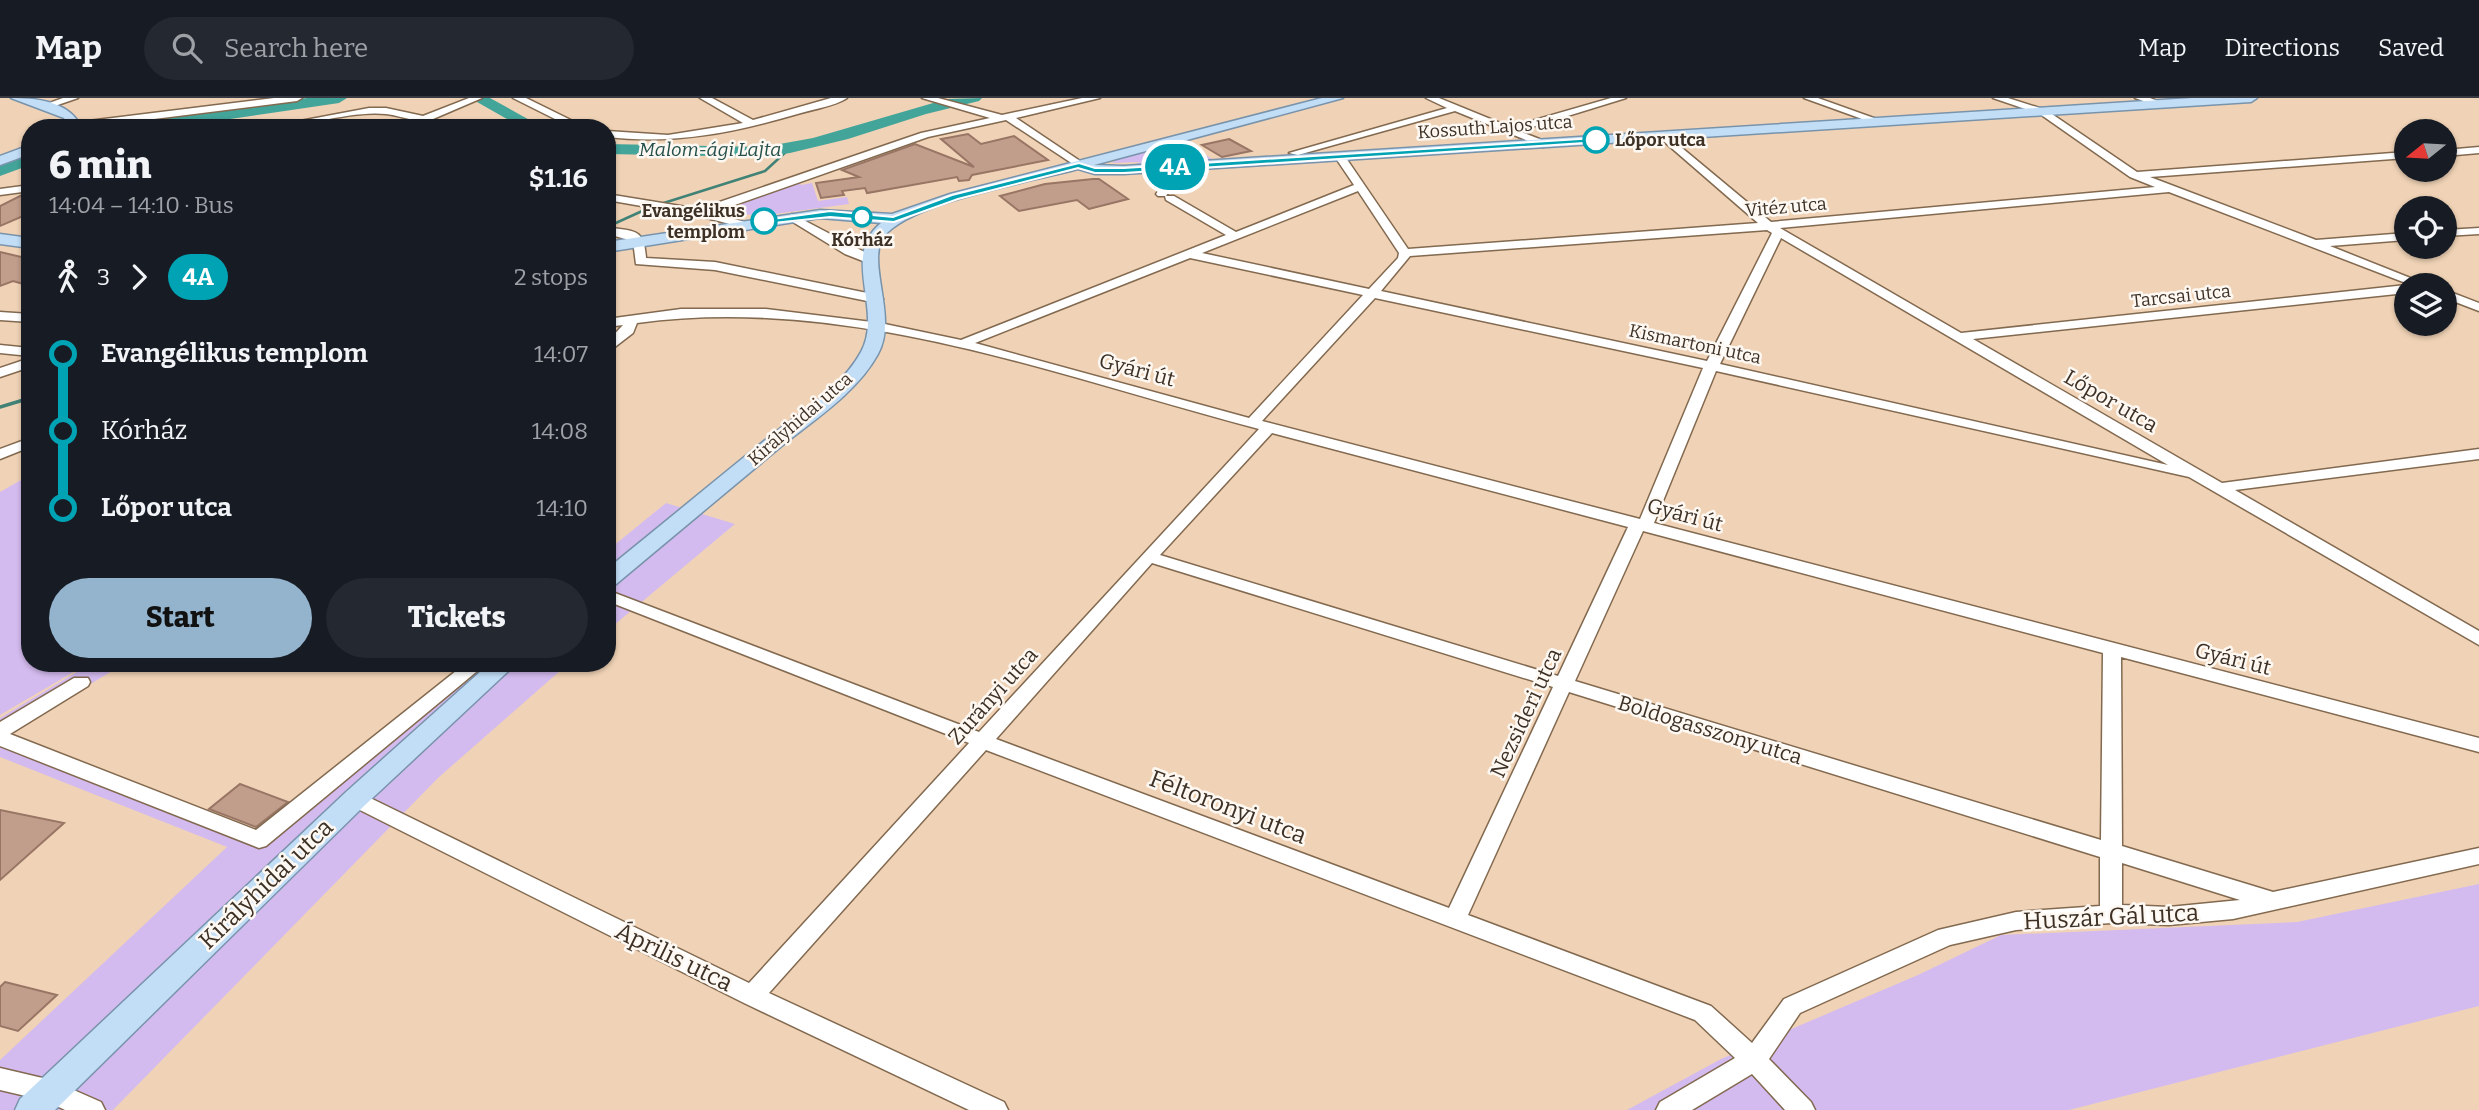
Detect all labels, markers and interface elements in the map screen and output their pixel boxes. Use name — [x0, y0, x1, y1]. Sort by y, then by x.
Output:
search box — [144, 17, 634, 80]
text: Map — [35, 28, 102, 68]
icon: search — [168, 29, 206, 67]
text: Search here — [224, 33, 368, 64]
text: Map — [2138, 34, 2187, 62]
text: Directions — [2225, 34, 2340, 62]
text: Saved — [2378, 34, 2444, 62]
street label: Kossuth Lajos utca — [1417, 111, 1573, 143]
north arrow — [2394, 119, 2457, 182]
map controls — [2394, 119, 2457, 336]
marker: Lőpor utca — [1583, 127, 1609, 153]
place label: Lőpor utca — [1615, 129, 1706, 151]
water label: Malom-ági Lajta — [639, 138, 781, 161]
text: 6 min — [49, 142, 151, 188]
line badge: 4A — [1144, 144, 1206, 190]
text: 4A — [1159, 153, 1191, 181]
text: $1.16 — [529, 163, 588, 194]
text: 14:04 – 14:10 · Bus — [49, 191, 234, 219]
street label: Vitéz utca — [1744, 192, 1828, 222]
button: locate — [2394, 196, 2457, 259]
place label: Evangélikus templom — [641, 200, 745, 243]
marker: Kórház — [852, 207, 872, 227]
marker: Evangélikus templom — [751, 208, 777, 234]
place label: Kórház — [831, 229, 893, 251]
icon: walk — [49, 258, 87, 296]
icon: forward — [120, 258, 158, 296]
text: 3 — [97, 263, 110, 291]
text: 4A — [182, 263, 214, 291]
text: 2 stops — [514, 263, 588, 291]
button: layers — [2394, 273, 2457, 336]
street label: Tarcsai utca — [2130, 280, 2232, 312]
street label: Kismartoni utca — [1627, 319, 1763, 369]
text: Evangélikus templom — [101, 338, 368, 369]
text: 14:07 — [534, 340, 588, 368]
street label: Gyári út — [1096, 347, 1178, 393]
street label: Lőpor utca — [2060, 364, 2163, 438]
street label: Királyhidai utca — [743, 368, 857, 470]
text: Kórház — [101, 415, 187, 446]
text: 14:08 — [532, 417, 588, 445]
text: Lőpor utca — [101, 492, 232, 523]
street label: Gyári út — [1644, 492, 1726, 538]
text: 14:10 — [536, 494, 588, 522]
button: Start — [49, 578, 312, 658]
button: Tickets — [326, 578, 588, 658]
street label: Gyári út — [2192, 637, 2274, 681]
street label: Zurányi utca — [943, 642, 1044, 750]
street label: Nezsideri utca — [1485, 644, 1567, 782]
street label: Boldogasszony utca — [1615, 690, 1806, 771]
street label: Féltoronyi utca — [1146, 764, 1310, 850]
street label: Királyhidai utca — [193, 813, 339, 955]
street label: Huszár Gál utca — [2022, 898, 2200, 936]
street label: Április utca — [611, 916, 738, 997]

